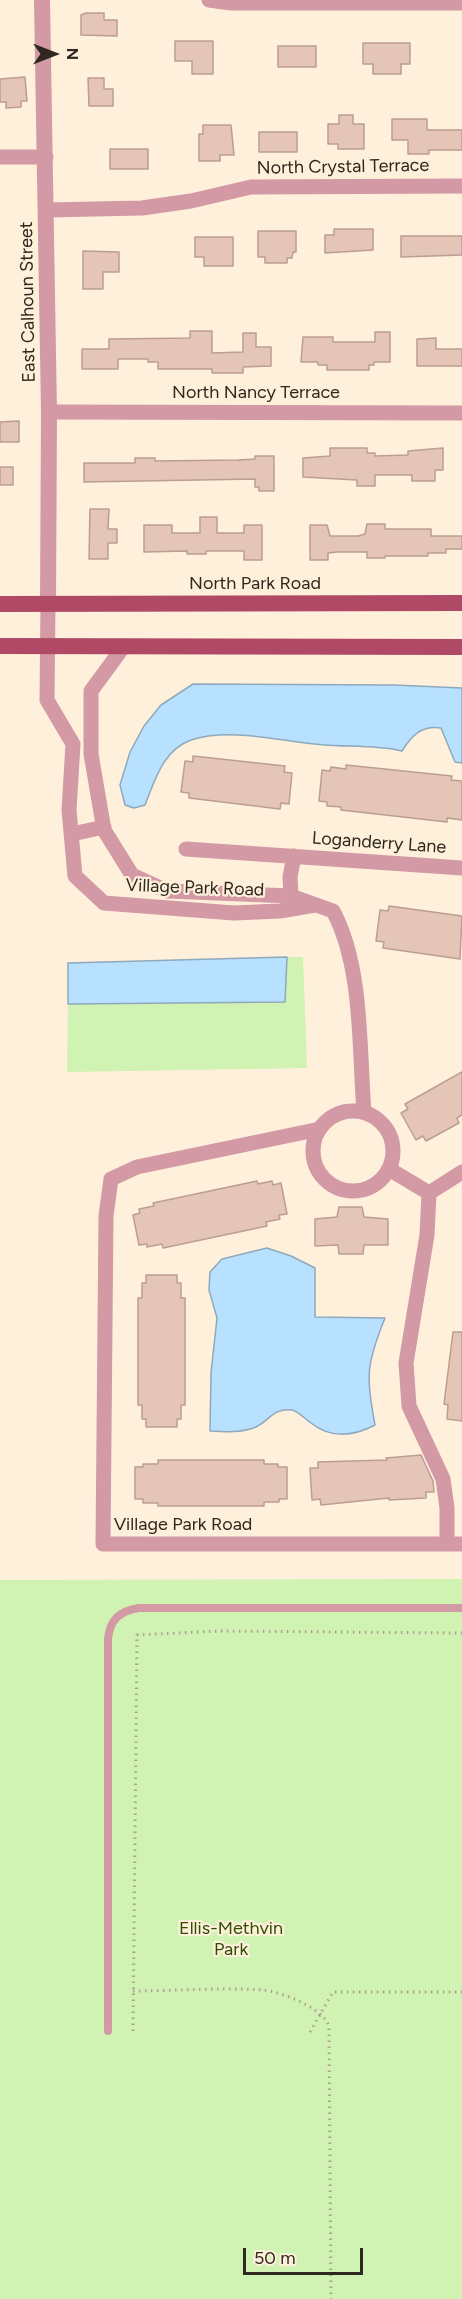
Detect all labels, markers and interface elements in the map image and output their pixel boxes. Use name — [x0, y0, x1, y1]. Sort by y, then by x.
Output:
north arrow — [24, 24, 84, 84]
text: N — [63, 48, 82, 60]
street label: North Crystal Terrace — [257, 155, 429, 179]
street label: East Calhoun Street — [16, 221, 40, 383]
street label: North Nancy Terrace — [172, 382, 340, 404]
street label: North Park Road — [189, 573, 321, 595]
street label: Loganderry Lane — [311, 828, 447, 858]
street label: Village Park Road — [125, 875, 265, 901]
street label: Village Park Road — [114, 1514, 252, 1536]
park label: Ellis-Methvin Park — [179, 1918, 283, 1960]
scale bar — [246, 2236, 366, 2274]
text: 50 m — [254, 2247, 296, 2269]

